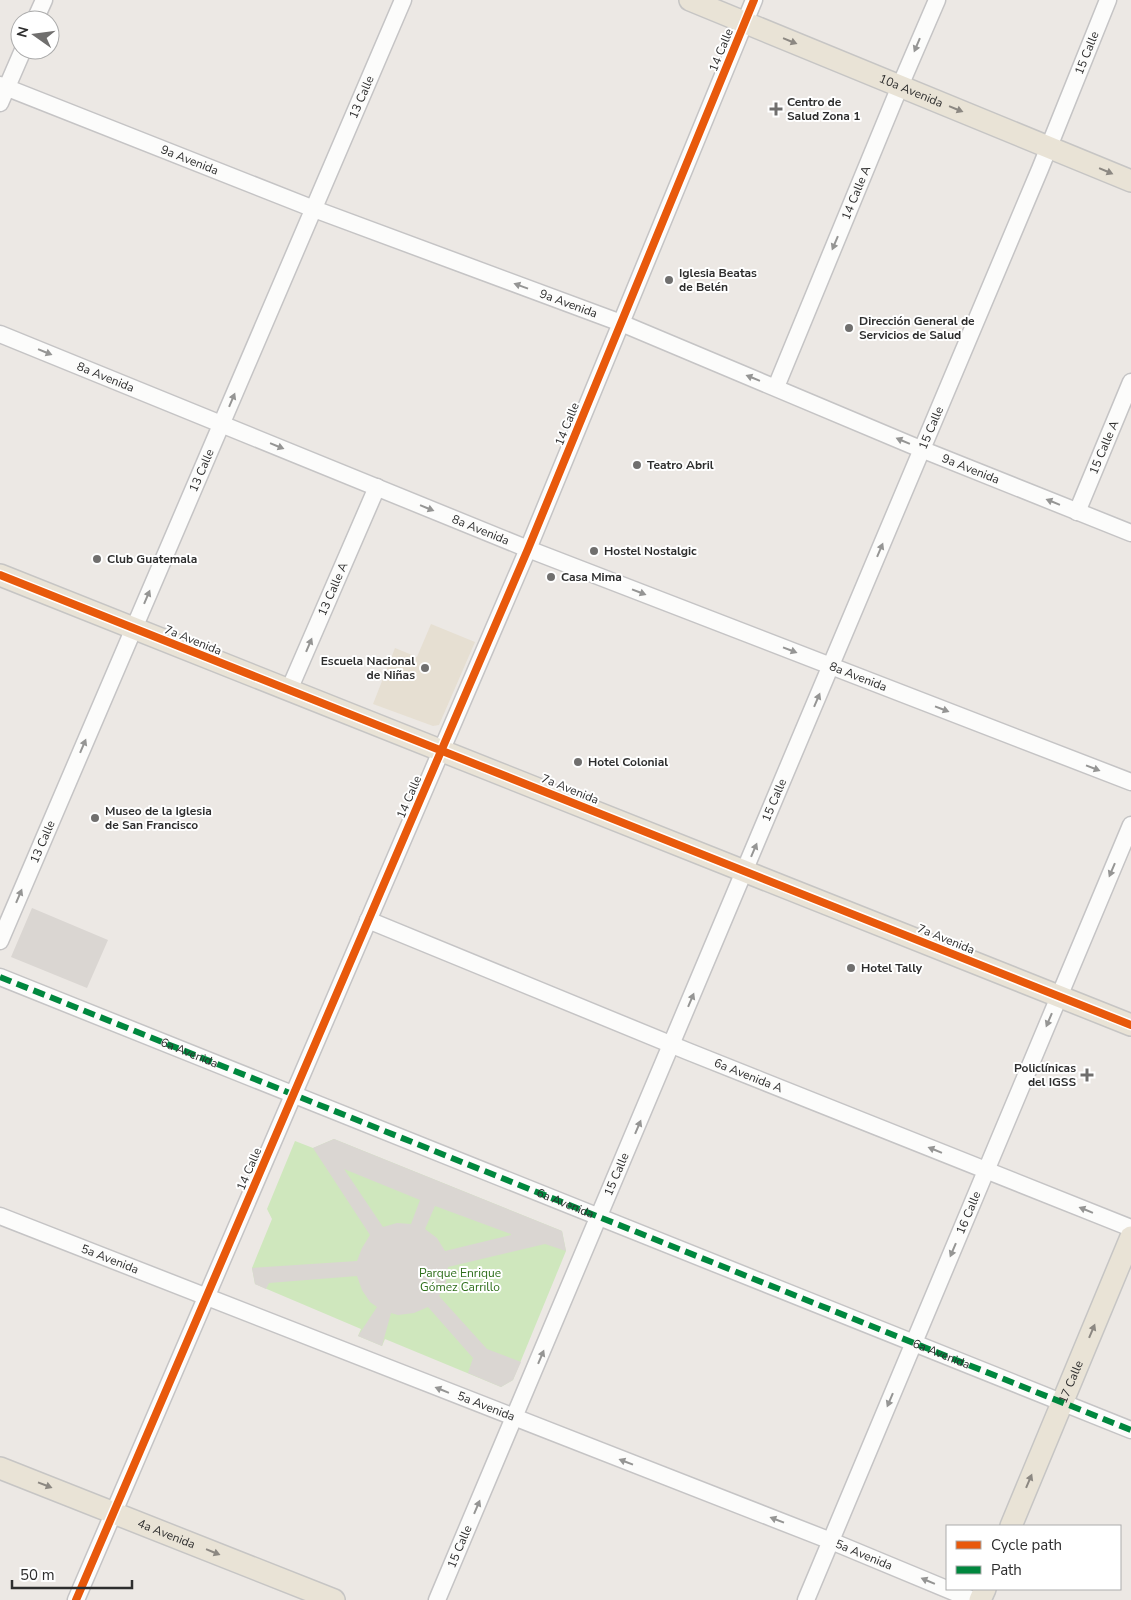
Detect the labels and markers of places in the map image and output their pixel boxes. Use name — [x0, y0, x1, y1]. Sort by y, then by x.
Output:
place label: Centro de Salud Zona 1 — [787, 94, 860, 124]
marker: Centro de Salud Zona 1 — [769, 102, 783, 116]
place label: Iglesia Beatas de Belén — [679, 265, 757, 295]
marker: Iglesia Beatas de Belén — [663, 274, 675, 286]
place label: Dirección General de Servicios de Salud — [859, 313, 975, 343]
marker: Dirección General de Servicios de Salud — [843, 322, 855, 334]
place label: Teatro Abril — [647, 457, 714, 473]
marker: Teatro Abril — [631, 459, 643, 471]
place label: Hostel Nostalgic — [604, 543, 697, 559]
marker: Hostel Nostalgic — [588, 545, 600, 557]
place label: Club Guatemala — [107, 551, 197, 567]
marker: Club Guatemala — [91, 553, 103, 565]
place label: Casa Mima — [561, 569, 622, 585]
marker: Casa Mima — [545, 571, 557, 583]
place label: Escuela Nacional de Niñas — [321, 653, 415, 683]
marker: Escuela Nacional de Niñas — [419, 662, 431, 674]
place label: Hotel Colonial — [588, 754, 668, 770]
marker: Hotel Colonial — [572, 756, 584, 768]
place label: Museo de la Iglesia de San Francisco — [105, 803, 212, 833]
marker: Museo de la Iglesia de San Francisco — [89, 812, 101, 824]
place label: Hotel Tally — [861, 960, 923, 976]
marker: Hotel Tally — [845, 962, 857, 974]
place label: Policlínicas del IGSS — [1014, 1060, 1076, 1090]
marker: Policlínicas del IGSS — [1080, 1068, 1094, 1082]

